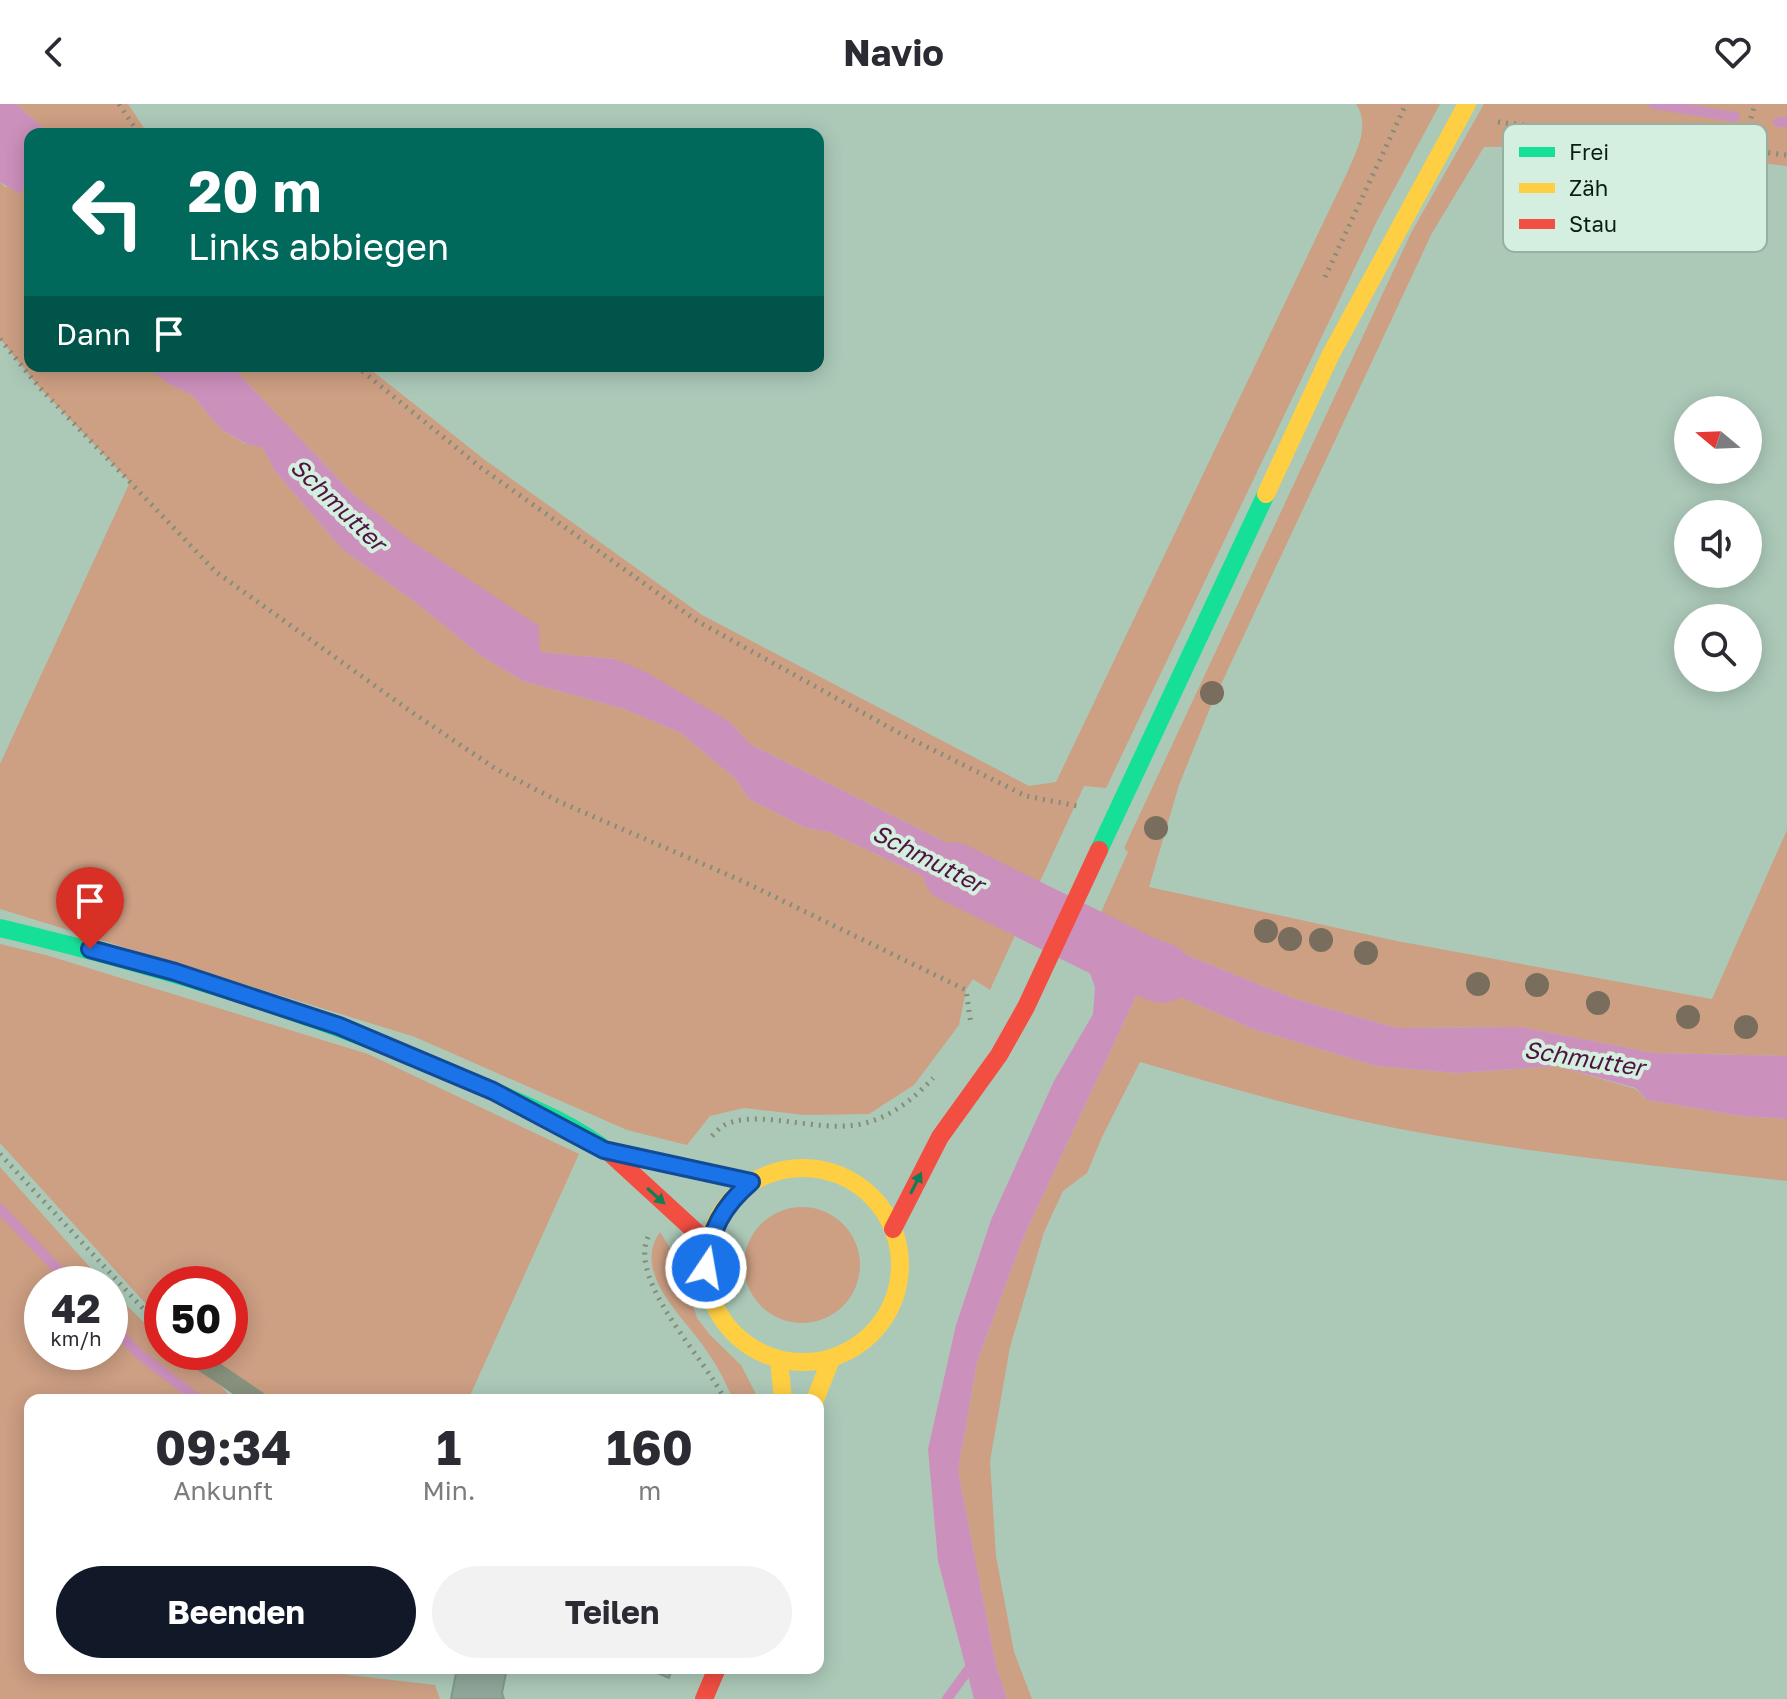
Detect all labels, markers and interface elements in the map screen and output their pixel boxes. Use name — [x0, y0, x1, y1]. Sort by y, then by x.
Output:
icon: back — [32, 30, 76, 74]
icon: heart — [1711, 30, 1755, 74]
text: Navio — [843, 31, 944, 74]
legend — [1503, 124, 1767, 252]
text: Frei — [1569, 138, 1609, 165]
text: 20 m — [188, 157, 322, 224]
icon: left — [56, 160, 160, 264]
text: Zäh — [1569, 174, 1608, 201]
text: Stau — [1569, 210, 1617, 237]
text: Links abbiegen — [188, 225, 449, 268]
icon: arrive — [147, 312, 191, 356]
text: Dann — [56, 316, 131, 352]
north arrow — [1674, 396, 1762, 484]
map controls — [1674, 396, 1762, 692]
water label: Schmutter — [285, 451, 395, 559]
button: sound — [1674, 500, 1762, 588]
button: search — [1674, 604, 1762, 692]
water label: Schmutter — [868, 817, 993, 900]
pin — [56, 867, 124, 949]
icon: arrive — [68, 879, 112, 923]
water label: Schmutter — [1522, 1034, 1650, 1082]
one-way arrow — [910, 1171, 923, 1194]
one-way arrow — [646, 1187, 665, 1205]
position arrow — [664, 1226, 748, 1310]
speed limit sign: 50 — [144, 1266, 248, 1370]
text: 42 — [51, 1284, 101, 1332]
text: km/h — [51, 1326, 101, 1350]
text: 09:34 — [155, 1418, 291, 1476]
text: 1 — [437, 1418, 461, 1476]
text: 160 — [607, 1418, 693, 1476]
text: Ankunft — [173, 1475, 273, 1506]
text: Min. — [422, 1475, 476, 1506]
text: m — [638, 1475, 661, 1506]
button: Beenden — [56, 1566, 416, 1658]
button: Teilen — [432, 1566, 792, 1658]

